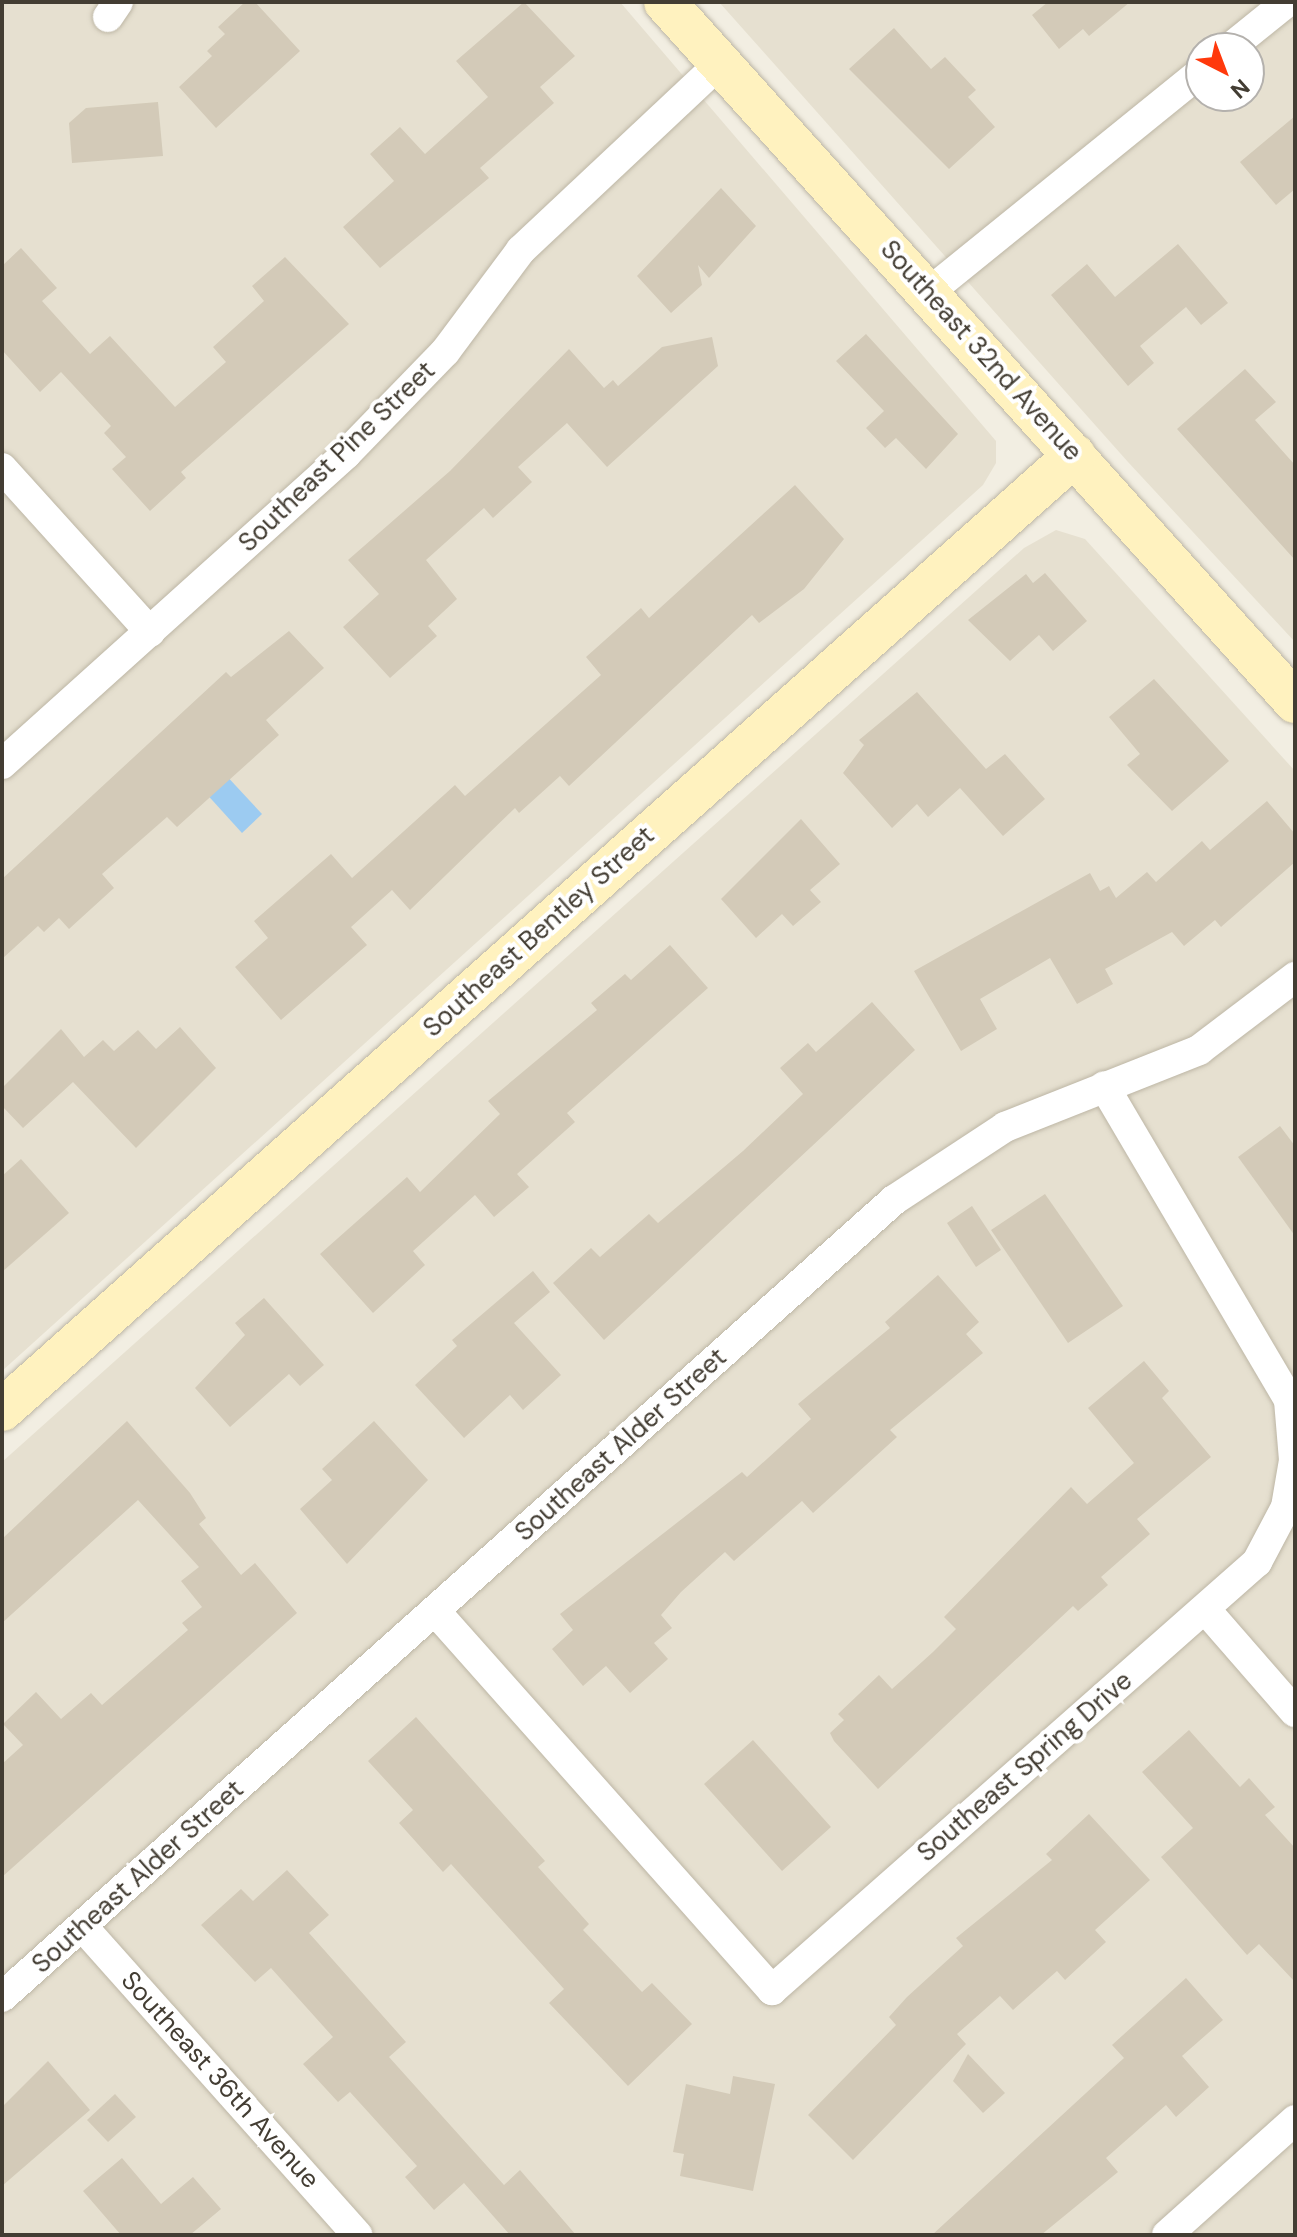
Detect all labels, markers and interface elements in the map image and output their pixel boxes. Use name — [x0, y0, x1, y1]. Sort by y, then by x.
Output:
north arrow — [1185, 32, 1265, 112]
text: N — [1224, 73, 1256, 105]
street label: Southeast 32nd Avenue — [874, 234, 1088, 468]
street label: Southeast Pine Street — [232, 355, 442, 559]
street label: Southeast Bentley Street — [417, 820, 661, 1044]
street label: Southeast Alder Street — [509, 1342, 733, 1548]
street label: Southeast Spring Drive — [911, 1665, 1139, 1869]
street label: Southeast Alder Street — [26, 1774, 250, 1980]
street label: Southeast 36th Avenue — [114, 1965, 326, 2195]

